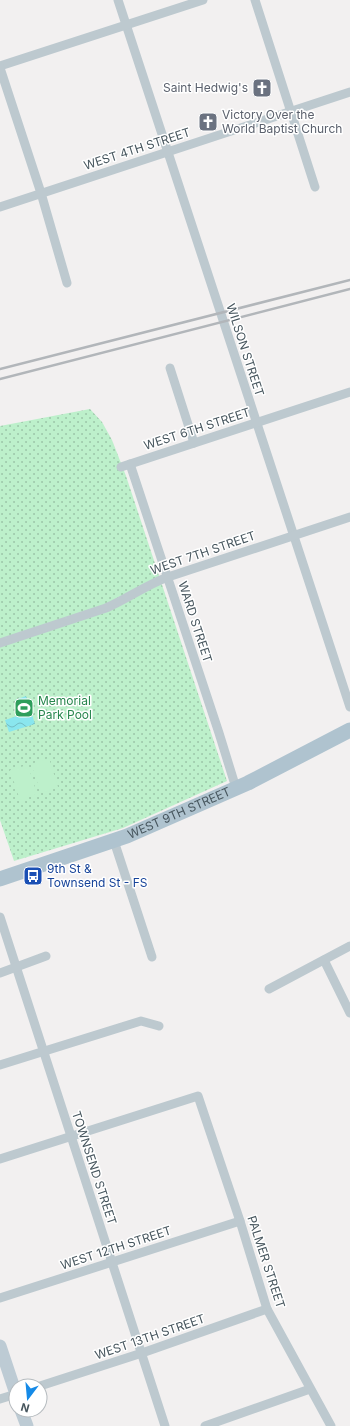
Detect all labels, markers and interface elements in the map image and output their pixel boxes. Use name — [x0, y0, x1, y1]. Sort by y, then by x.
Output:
church icon: Saint Hedwig's — [251, 77, 273, 99]
place label: Saint Hedwig's — [163, 80, 248, 95]
place label: Victory Over the World Baptist Church — [222, 107, 342, 136]
church icon: Victory Over the World Baptist Church — [197, 111, 219, 133]
street label: WEST 4TH STREET — [82, 124, 192, 173]
street label: WILSON STREET — [223, 302, 268, 398]
street label: WEST 6TH STREET — [142, 404, 252, 453]
street label: WEST 7TH STREET — [148, 527, 258, 578]
street label: WARD STREET — [175, 579, 216, 665]
place label: Memorial Park Pool — [38, 693, 92, 722]
sports icon: Memorial Park Pool — [13, 697, 35, 719]
street label: WEST 9TH STREET — [125, 784, 233, 842]
place label: 9th St & Townsend St - FS — [47, 861, 148, 890]
bus stop icon: 9th St & Townsend St - FS — [22, 865, 44, 887]
street label: TOWNSEND STREET — [69, 1109, 120, 1227]
street label: PALMER STREET — [244, 1214, 289, 1310]
street label: WEST 12TH STREET — [59, 1222, 173, 1272]
street label: WEST 13TH STREET — [93, 1311, 207, 1362]
north arrow — [8, 1378, 48, 1418]
text: N — [19, 1400, 31, 1415]

